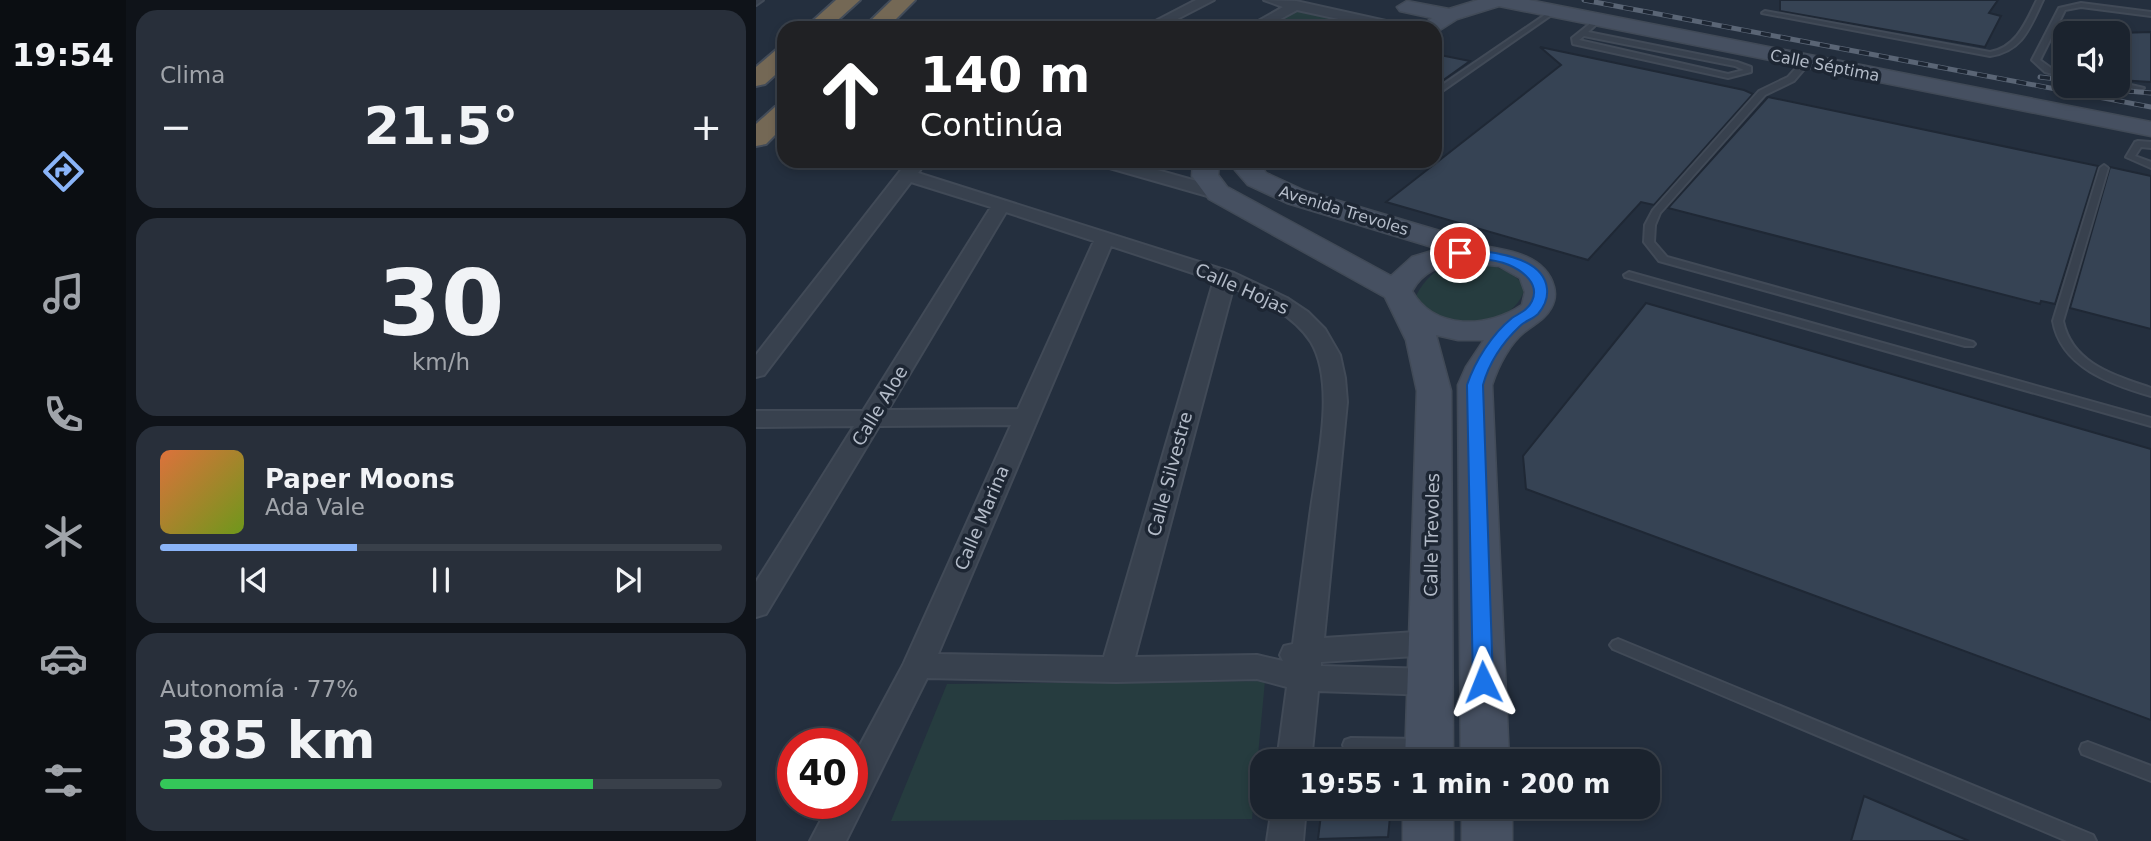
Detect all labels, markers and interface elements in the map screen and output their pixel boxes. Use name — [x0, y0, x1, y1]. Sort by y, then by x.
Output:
map controls — [2053, 21, 2130, 98]
button: sound — [2053, 21, 2130, 98]
text: 19:54 — [12, 36, 114, 74]
street label: Calle Séptima — [1769, 46, 1881, 85]
text: 140 m — [920, 47, 1090, 104]
icon: ahead — [805, 49, 896, 140]
text: Clima — [160, 62, 225, 88]
text: 21.5° — [364, 96, 518, 156]
text: − — [160, 105, 192, 149]
text: + — [690, 105, 722, 149]
text: Continúa — [920, 106, 1064, 144]
icon: directions — [39, 147, 88, 196]
street label: Avenida Trevoles — [1277, 182, 1411, 239]
pin — [1430, 223, 1490, 283]
icon: arrive — [1441, 234, 1479, 272]
text: 30 — [378, 251, 504, 356]
street label: Calle Hojas — [1192, 259, 1292, 319]
icon: music — [39, 269, 88, 318]
text: km/h — [412, 349, 470, 375]
street label: Calle Aloe — [847, 362, 912, 450]
icon: phone — [39, 390, 88, 439]
street label: Calle Silvestre — [1143, 409, 1196, 538]
street label: Calle Marina — [950, 462, 1013, 573]
text: Paper Moons — [265, 464, 455, 494]
street label: Calle Trevoles — [1420, 473, 1443, 597]
text: Ada Vale — [265, 494, 365, 520]
icon: climate — [39, 512, 88, 561]
icon: previous — [235, 561, 273, 599]
icon: pause — [422, 561, 460, 599]
icon: next — [609, 561, 647, 599]
icon: car — [39, 634, 88, 683]
position arrow — [1446, 645, 1520, 719]
text: Autonomía · 77% — [160, 676, 358, 702]
text: 385 km — [160, 710, 375, 770]
speed limit sign: 40 — [777, 728, 868, 819]
icon: filters — [39, 756, 88, 805]
text: 19:55 · 1 min · 200 m — [1300, 769, 1610, 799]

